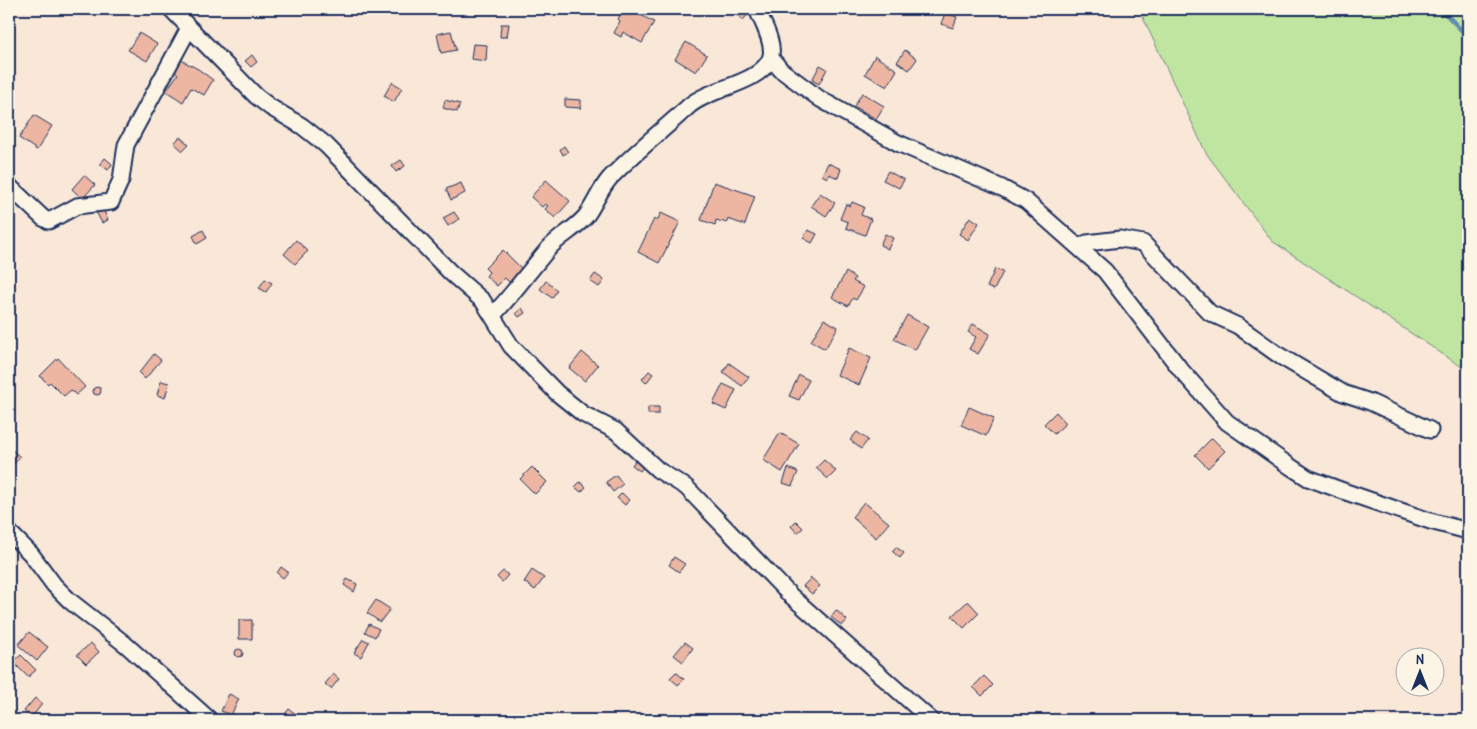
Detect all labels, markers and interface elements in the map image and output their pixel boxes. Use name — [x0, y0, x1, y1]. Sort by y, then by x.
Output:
north arrow — [1394, 646, 1444, 696]
text: N — [1416, 649, 1424, 668]

